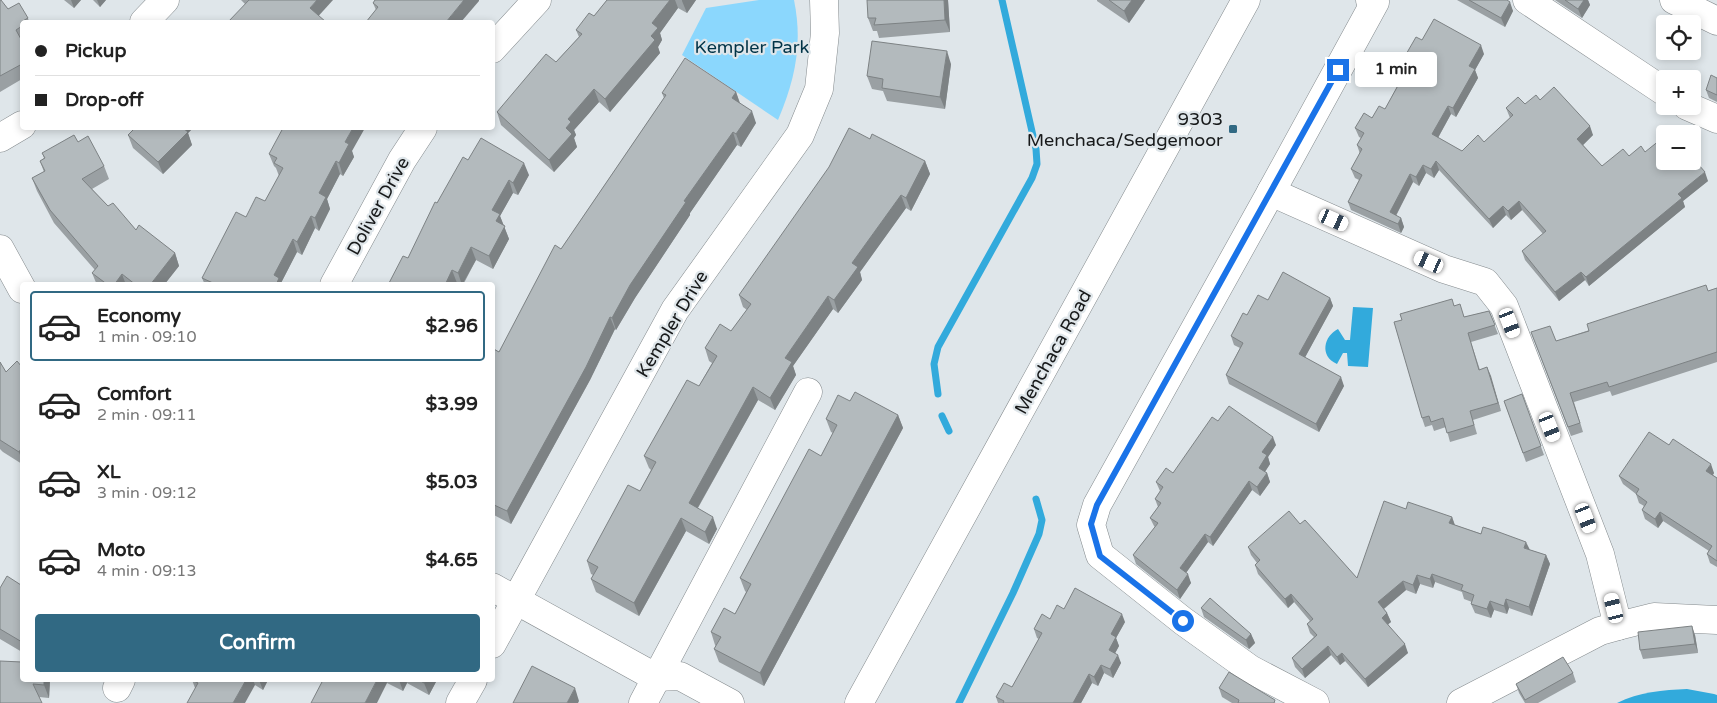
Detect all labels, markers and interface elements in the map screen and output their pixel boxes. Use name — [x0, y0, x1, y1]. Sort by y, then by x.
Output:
map controls — [1656, 15, 1701, 170]
button: locate — [1656, 15, 1701, 60]
park label: Kempler Park — [695, 36, 810, 58]
text: Pickup — [65, 40, 126, 62]
callout: 1 min — [1356, 52, 1438, 88]
route end — [1327, 59, 1349, 81]
text: 1 min — [1375, 59, 1417, 79]
button: + — [1656, 70, 1701, 115]
text: Drop-off — [65, 89, 144, 111]
place label: 9303 Menchaca/Sedgemoor — [1027, 108, 1223, 151]
marker: 9303 Menchaca/Sedgemoor — [1227, 123, 1239, 135]
button: − — [1656, 125, 1701, 170]
street label: Doliver Drive — [342, 153, 414, 259]
car — [1317, 207, 1350, 233]
car — [1412, 249, 1445, 275]
street label: Kempler Drive — [631, 267, 713, 381]
street label: Menchaca Road — [1010, 286, 1096, 418]
icon: car — [37, 304, 82, 349]
text: Economy — [97, 305, 181, 327]
car — [1497, 306, 1522, 340]
text: $2.96 — [426, 315, 478, 337]
text: 1 min · 09:10 — [97, 327, 196, 347]
icon: car — [37, 382, 82, 427]
text: Comfort — [97, 383, 171, 405]
text: $3.99 — [426, 393, 478, 415]
text: 2 min · 09:11 — [97, 405, 196, 425]
car — [1537, 410, 1562, 444]
icon: car — [37, 460, 82, 505]
text: XL — [97, 461, 121, 483]
text: $5.03 — [426, 471, 478, 493]
text: 3 min · 09:12 — [97, 483, 196, 503]
car — [1573, 501, 1598, 535]
icon: car — [37, 538, 82, 583]
text: Moto — [97, 539, 145, 561]
text: $4.65 — [426, 549, 478, 571]
text: 4 min · 09:13 — [97, 561, 196, 581]
car — [1603, 592, 1624, 624]
route start — [1172, 610, 1194, 632]
button: Confirm — [35, 614, 480, 672]

